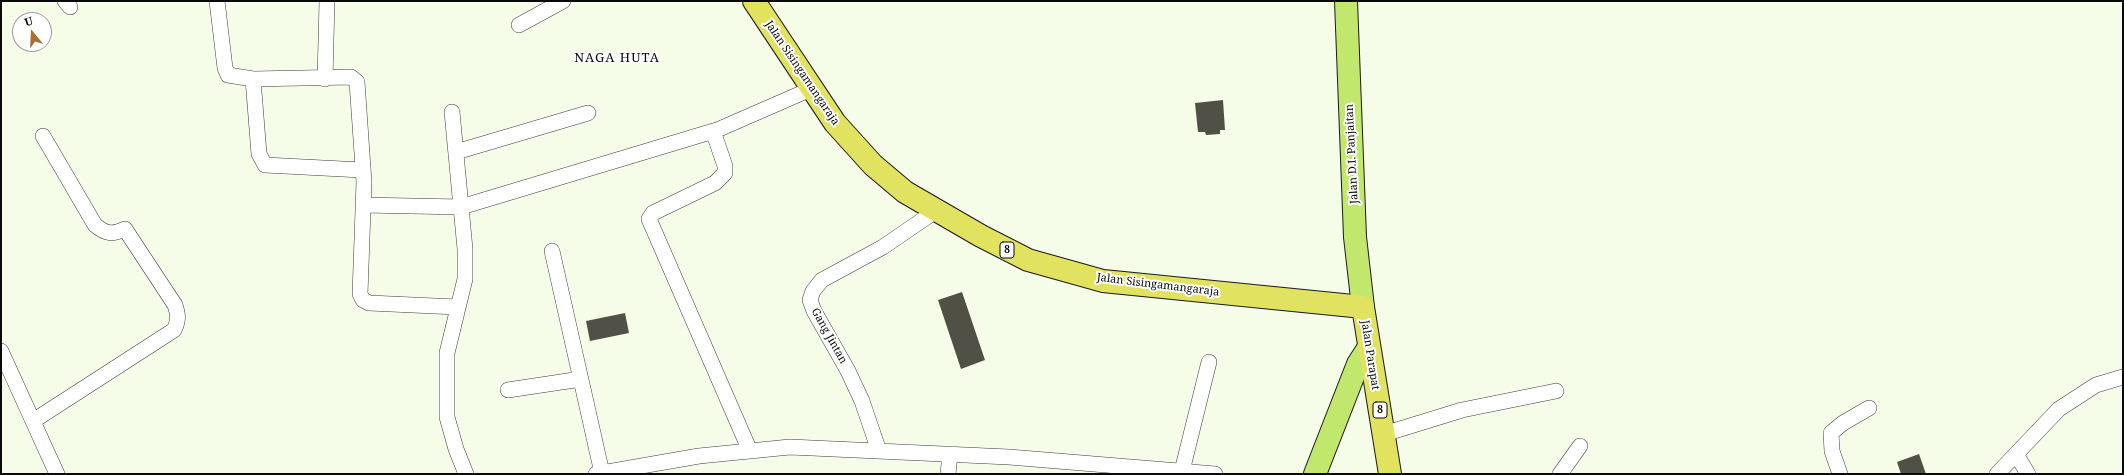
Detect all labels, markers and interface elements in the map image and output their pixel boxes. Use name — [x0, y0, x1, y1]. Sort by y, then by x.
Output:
north arrow — [12, 12, 52, 52]
text: U — [22, 13, 35, 29]
street label: Jalan Sisingamangaraja — [762, 18, 842, 128]
district label: NAGA HUTA — [574, 50, 660, 66]
street label: Jalan D.I. Panjaitan — [1343, 104, 1361, 204]
road number: 8 — [1000, 242, 1014, 258]
street label: Jalan Sisingamangaraja — [1096, 271, 1220, 299]
street label: Gang Jintan — [808, 306, 850, 366]
street label: Jalan Parapat — [1358, 319, 1382, 391]
road number: 8 — [1373, 402, 1387, 418]

